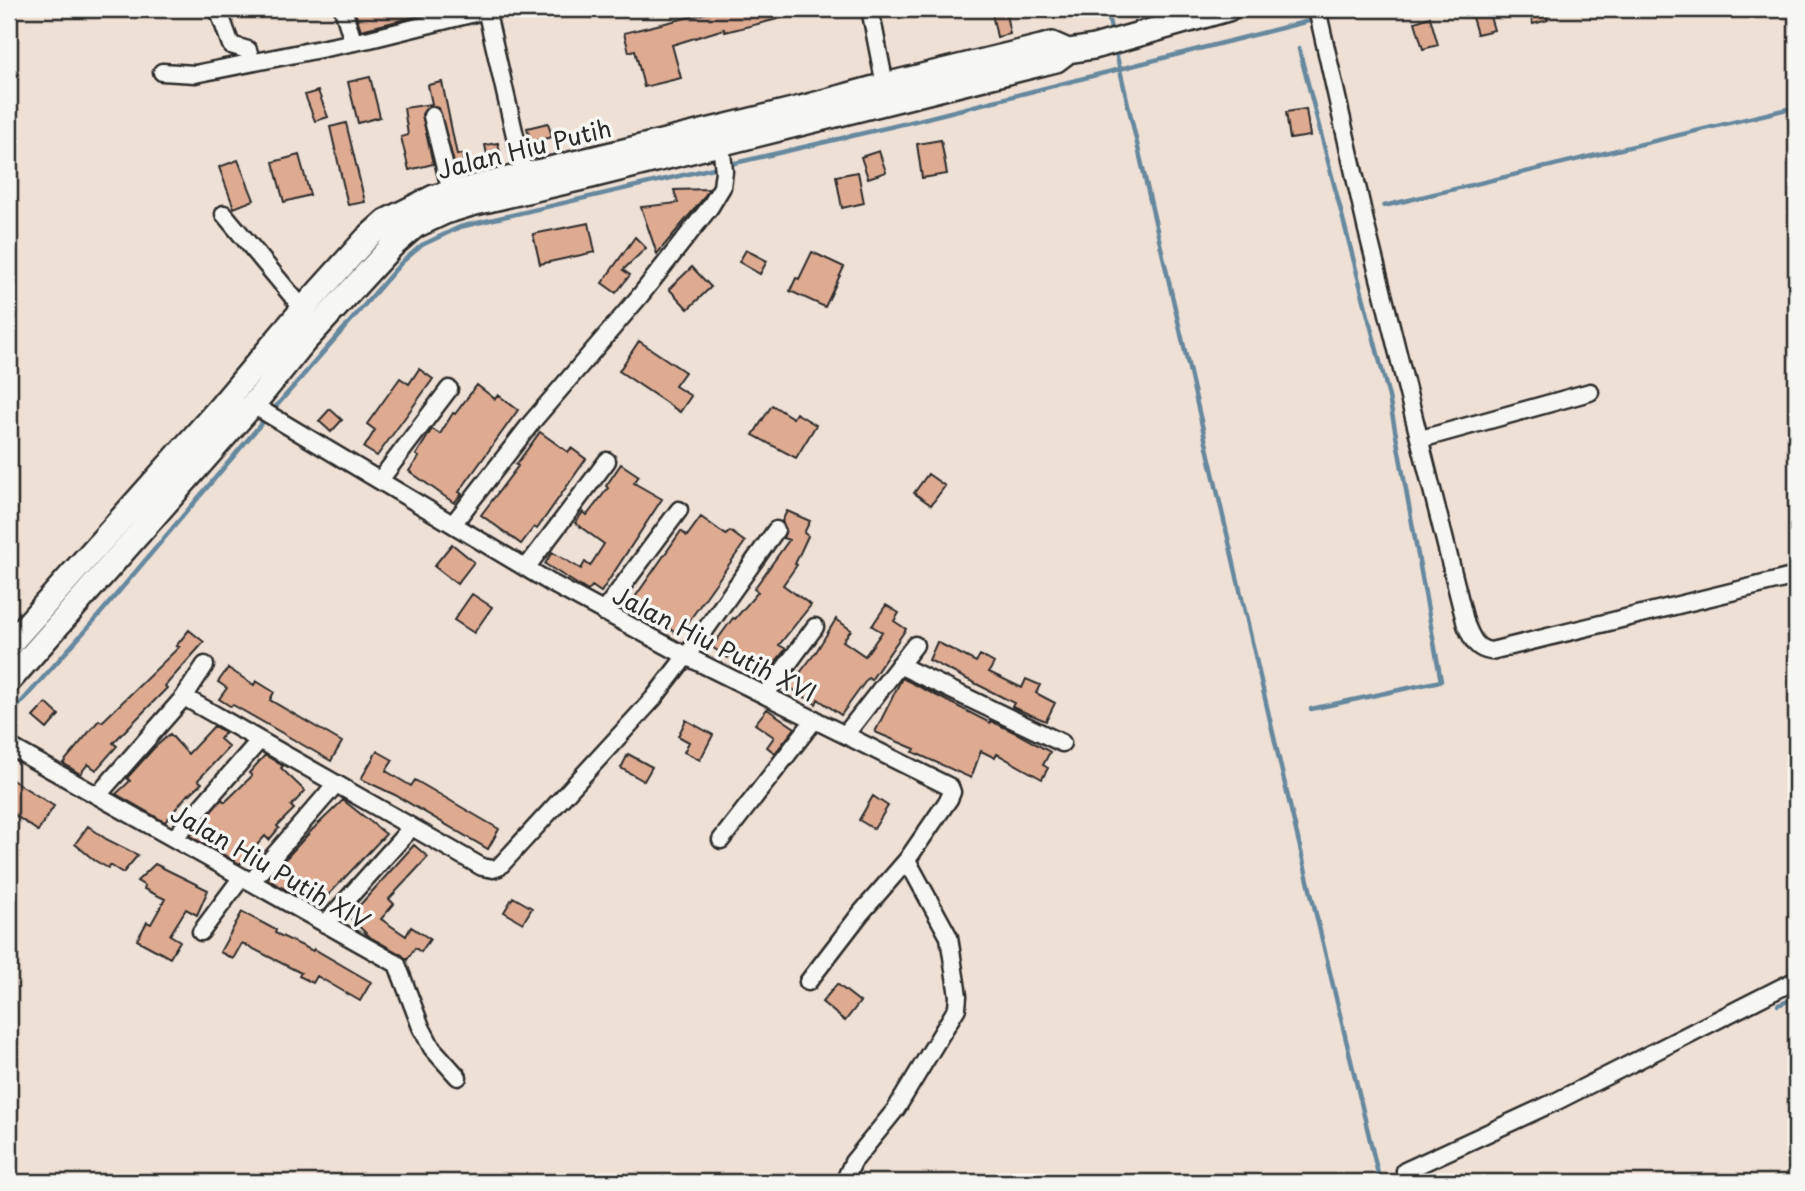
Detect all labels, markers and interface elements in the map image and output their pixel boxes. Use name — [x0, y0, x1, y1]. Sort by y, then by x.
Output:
street label: Jalan Hiu Putih — [433, 109, 615, 187]
street label: Jalan Hiu Putih XVI — [607, 576, 823, 710]
street label: Jalan Hiu Putih XIV — [165, 794, 377, 938]

